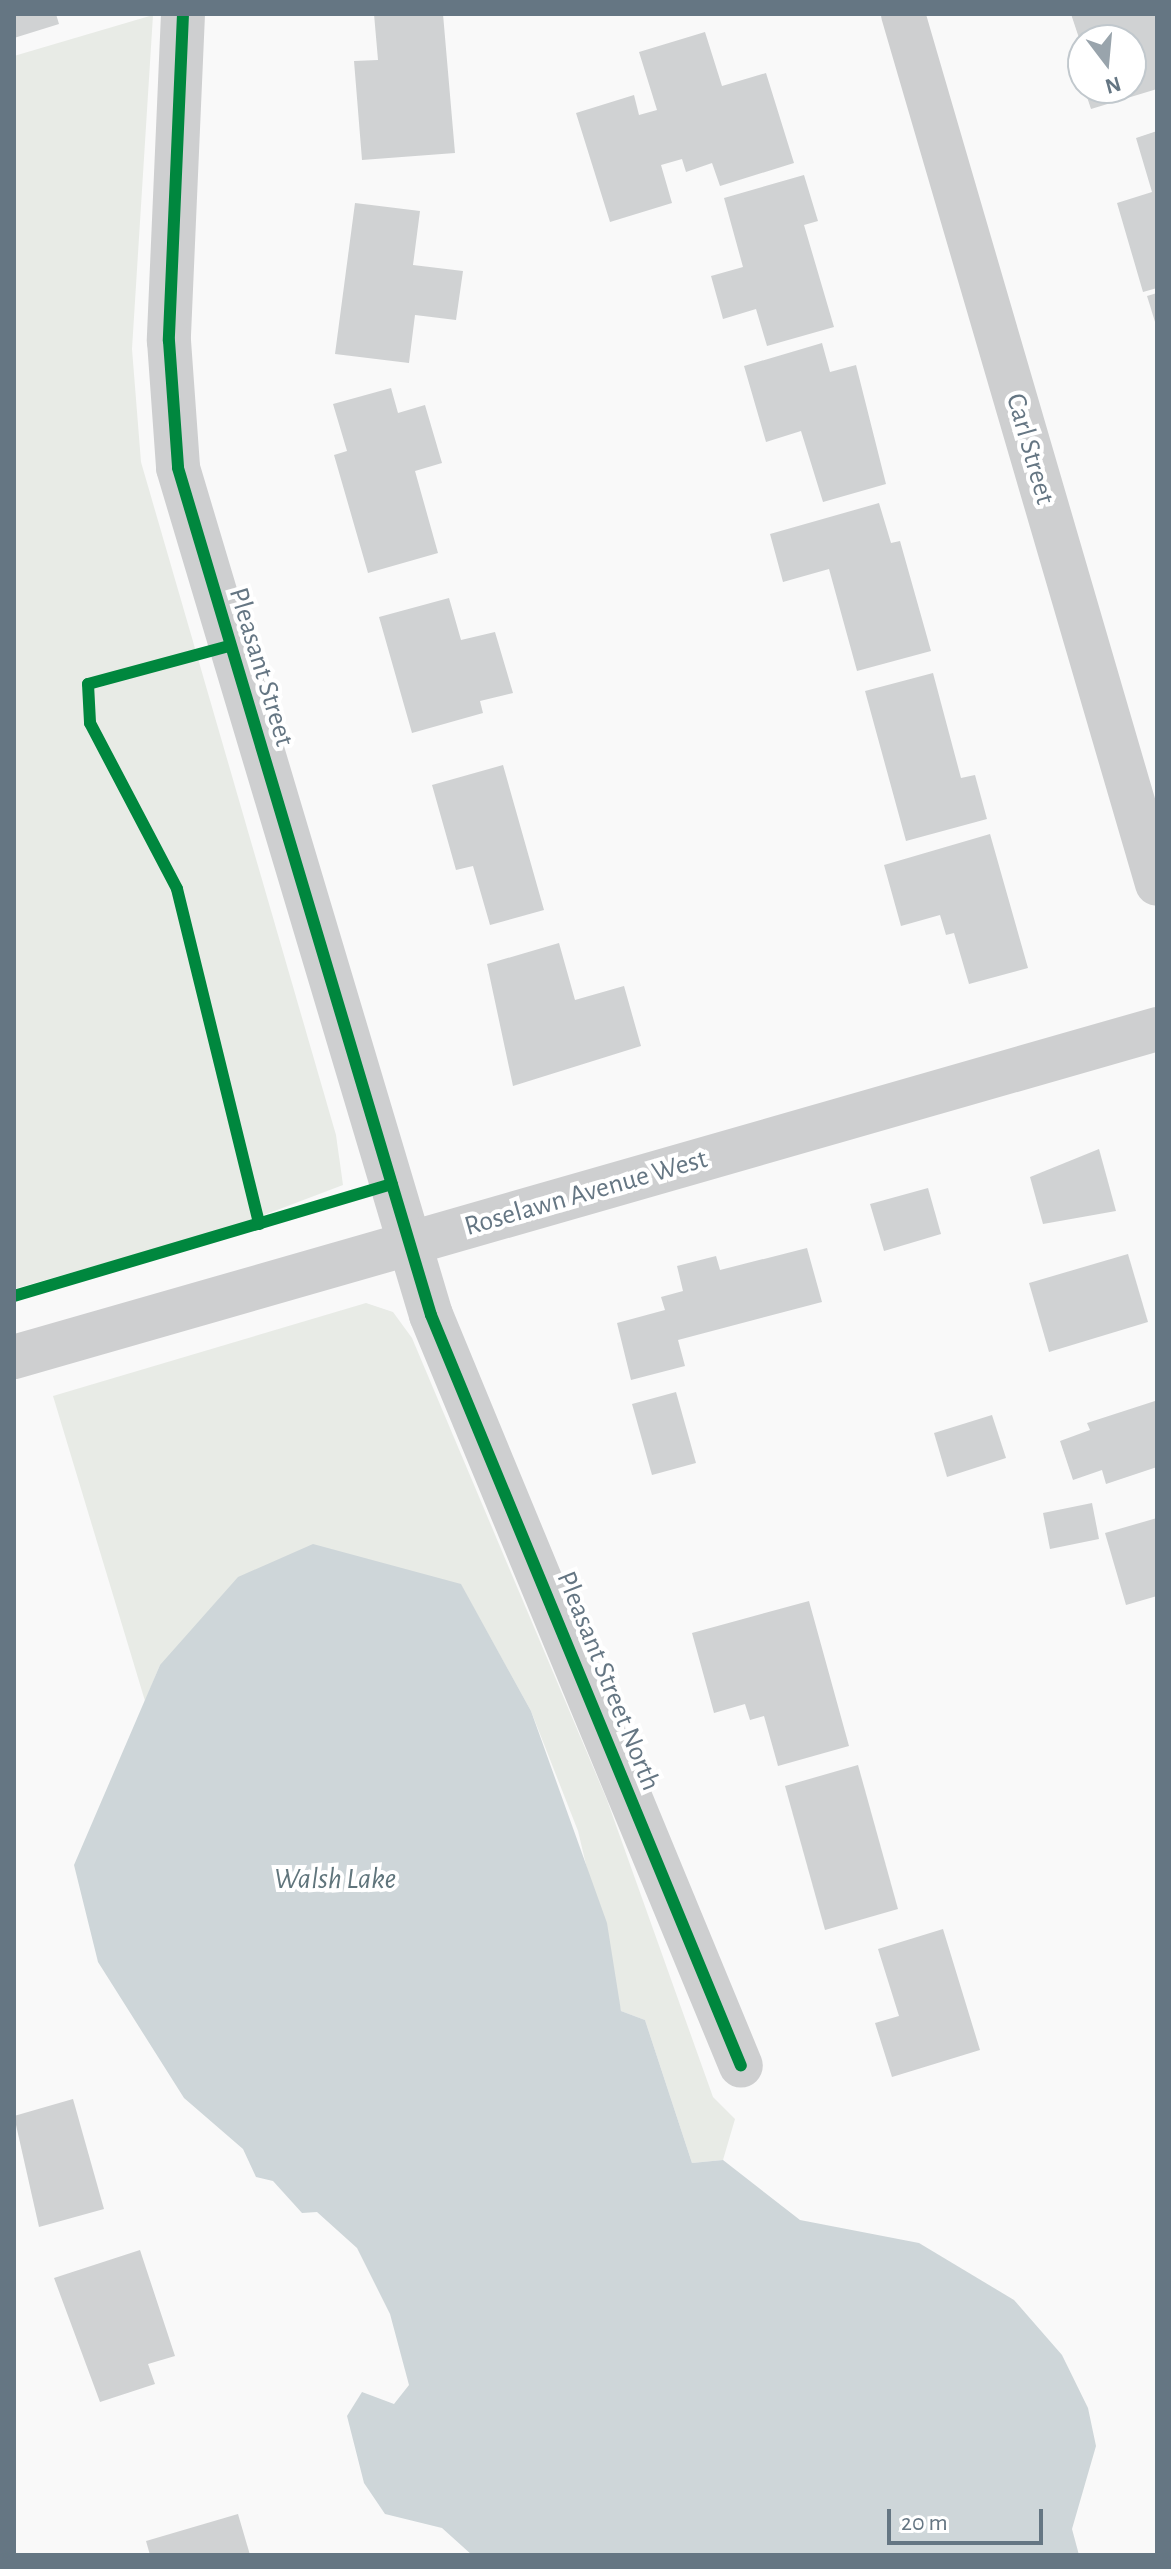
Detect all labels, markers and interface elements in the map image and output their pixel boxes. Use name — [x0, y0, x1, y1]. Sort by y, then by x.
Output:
north arrow — [1067, 24, 1147, 104]
text: N — [1103, 72, 1123, 98]
street label: Carl Street — [998, 390, 1062, 508]
street label: Pleasant Street — [221, 584, 301, 750]
street label: Roselawn Avenue West — [461, 1142, 711, 1244]
street label: Pleasant Street North — [549, 1566, 667, 1796]
water label: Walsh Lake — [274, 1861, 396, 1897]
scale bar — [891, 2493, 1047, 2543]
text: 20 m — [901, 2511, 948, 2535]

